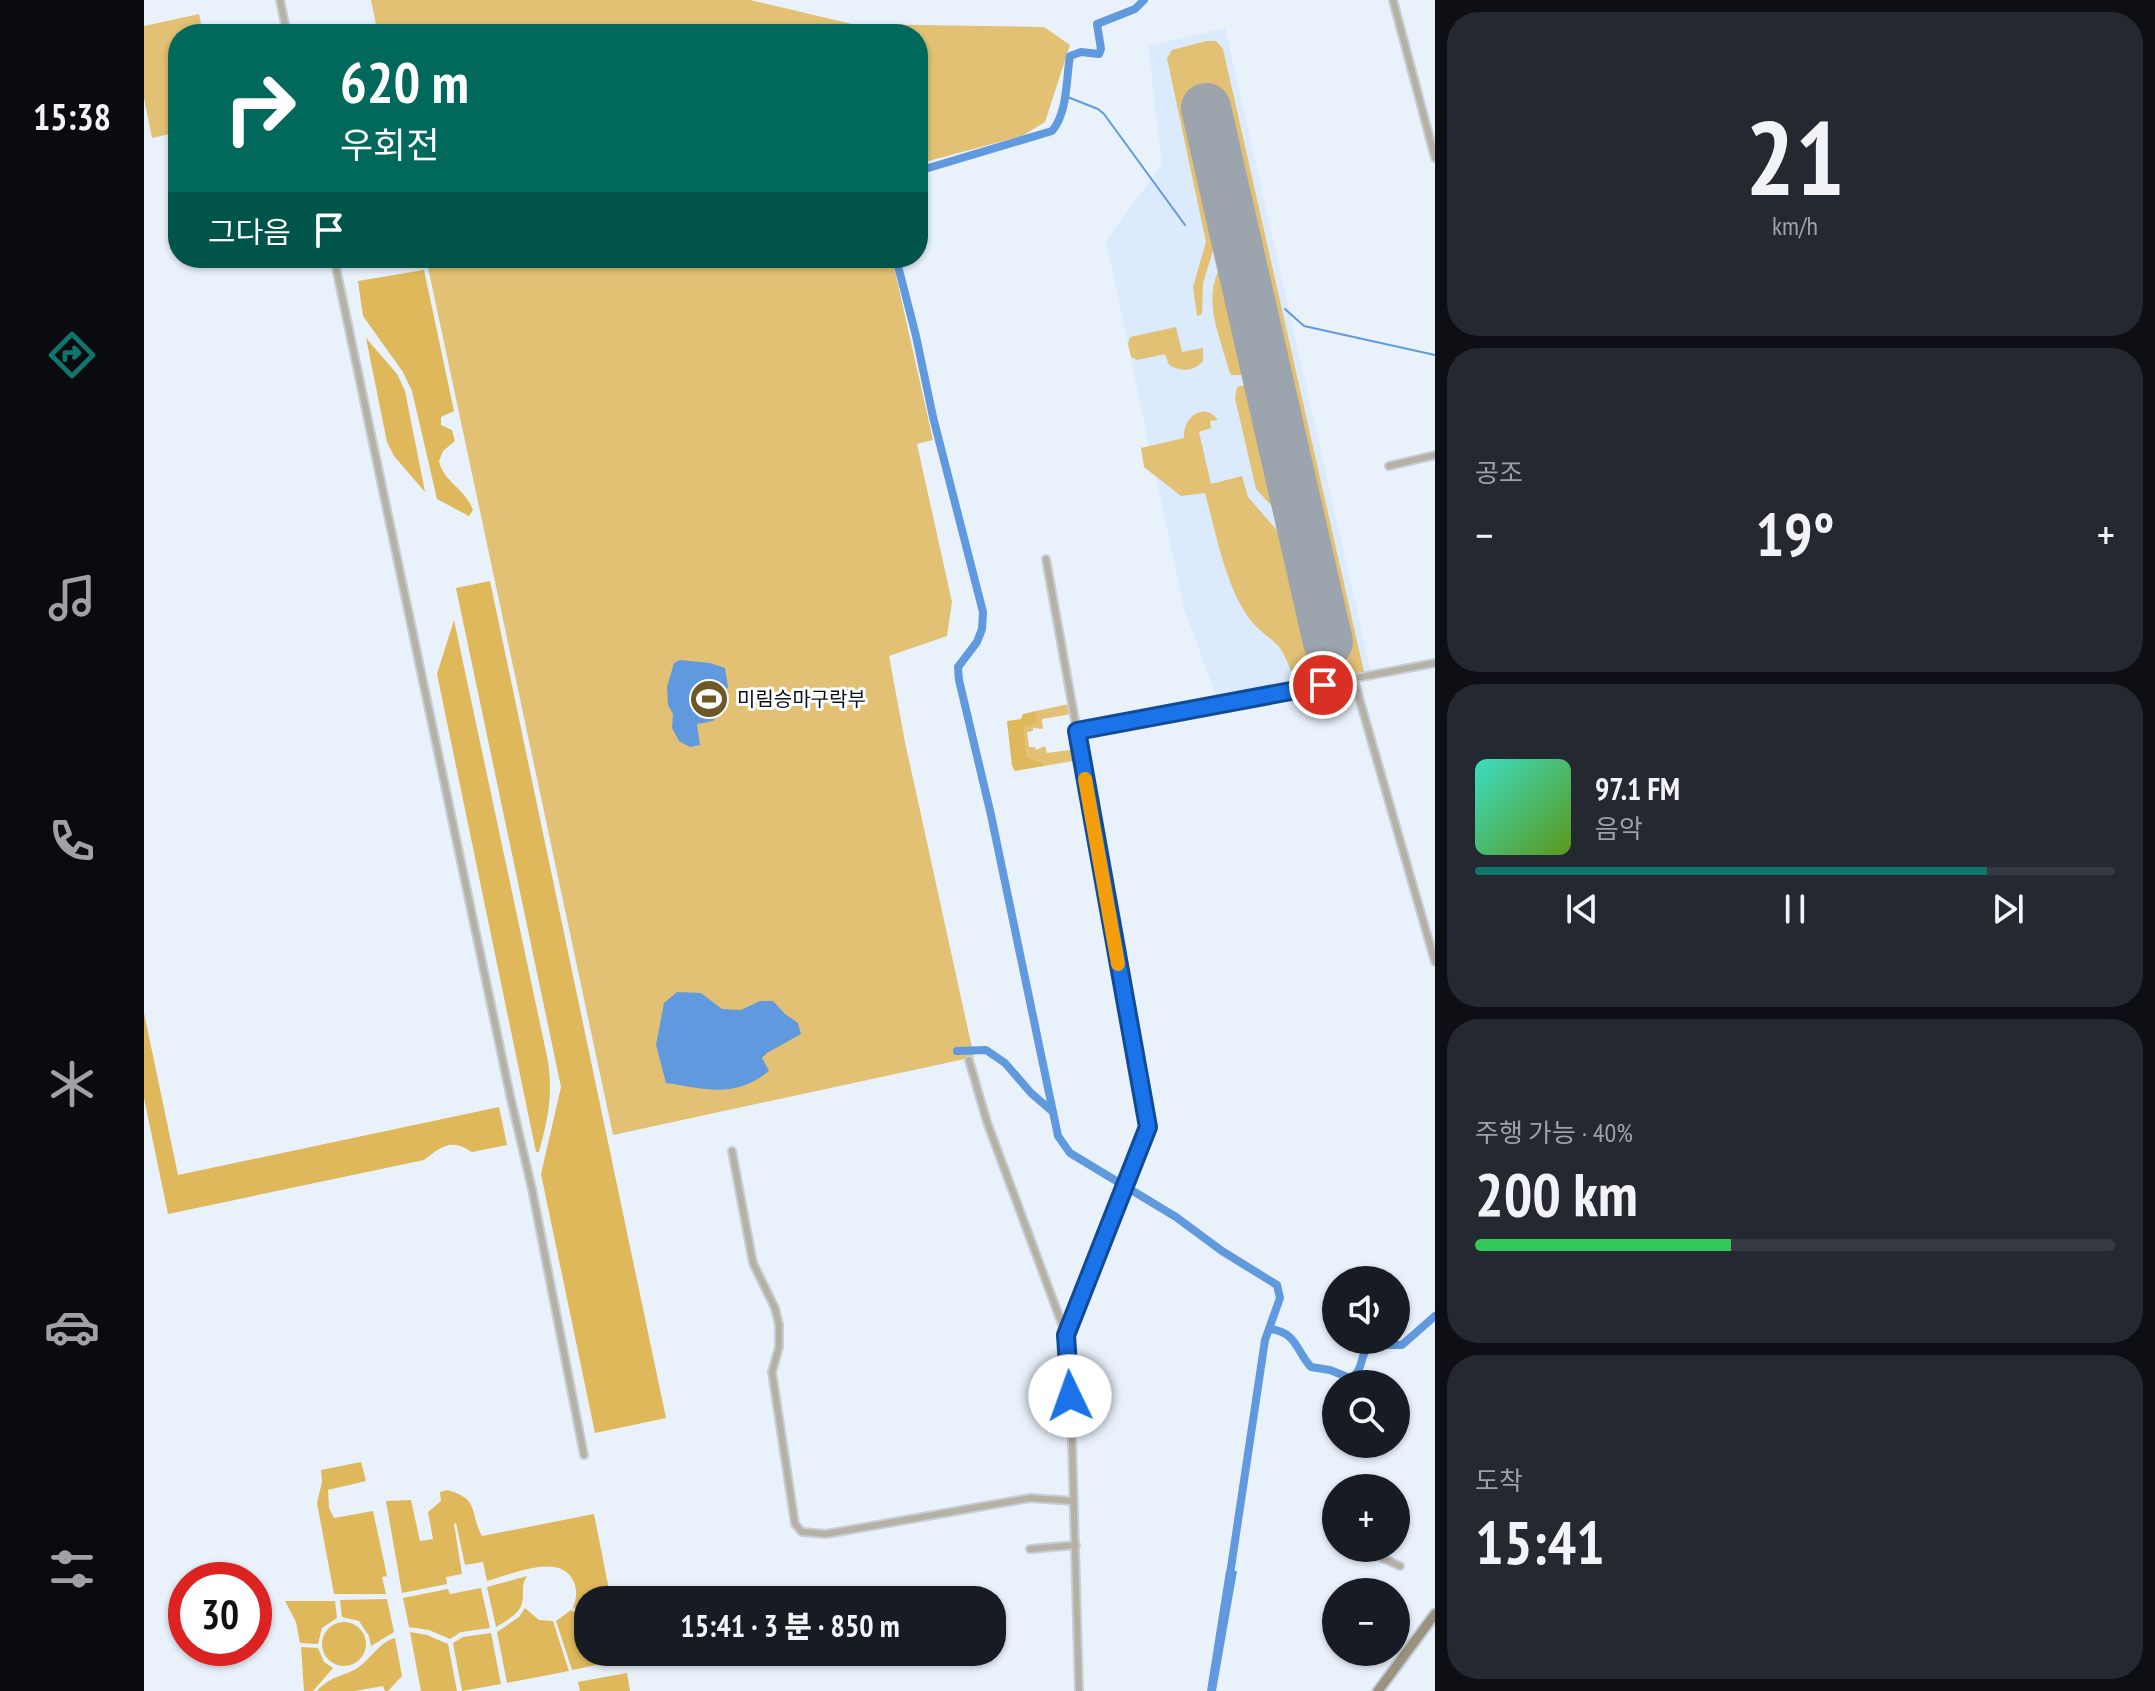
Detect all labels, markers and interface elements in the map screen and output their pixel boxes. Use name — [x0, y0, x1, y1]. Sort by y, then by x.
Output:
text: 620 m — [340, 46, 469, 118]
icon: right — [208, 56, 312, 160]
text: 21 — [1745, 89, 1845, 224]
text: 15:38 — [33, 93, 111, 140]
text: 우회전 — [340, 121, 439, 168]
icon: arrive — [307, 208, 351, 252]
text: km/h — [1772, 209, 1818, 242]
text: 그다음 — [208, 212, 291, 251]
icon: directions — [44, 327, 100, 383]
text: 공조 — [1475, 456, 1523, 489]
text: 19° — [1755, 495, 1835, 573]
text: − — [1475, 506, 1493, 563]
text: + — [2097, 506, 2115, 563]
icon: music — [44, 570, 100, 626]
pin — [1289, 651, 1357, 719]
icon: arrive — [1301, 663, 1345, 707]
sports icon: 미림승마구락부 — [688, 678, 730, 720]
place label: 미림승마구락부 — [737, 686, 866, 712]
text: 97.1 FM — [1595, 769, 1680, 808]
text: 음악 — [1595, 812, 1643, 845]
icon: phone — [44, 813, 100, 869]
icon: previous — [1560, 887, 1604, 931]
icon: pause — [1773, 887, 1817, 931]
icon: next — [1986, 887, 2030, 931]
icon: climate — [44, 1056, 100, 1112]
text: 주행 가능 · 40% — [1475, 1116, 1633, 1149]
text: 200 km — [1475, 1155, 1638, 1233]
map controls — [1322, 1266, 1410, 1666]
button: sound — [1322, 1266, 1410, 1354]
icon: car — [44, 1299, 100, 1355]
position arrow — [1028, 1354, 1112, 1438]
button: search — [1322, 1370, 1410, 1458]
text: 도착 — [1475, 1464, 1523, 1497]
button: + — [1322, 1474, 1410, 1562]
text: 15:41 — [1475, 1503, 1605, 1581]
icon: filters — [44, 1541, 100, 1597]
speed limit sign: 30 — [168, 1562, 272, 1666]
button: − — [1322, 1578, 1410, 1666]
text: 15:41 · 3 분 · 850 m — [680, 1606, 900, 1645]

